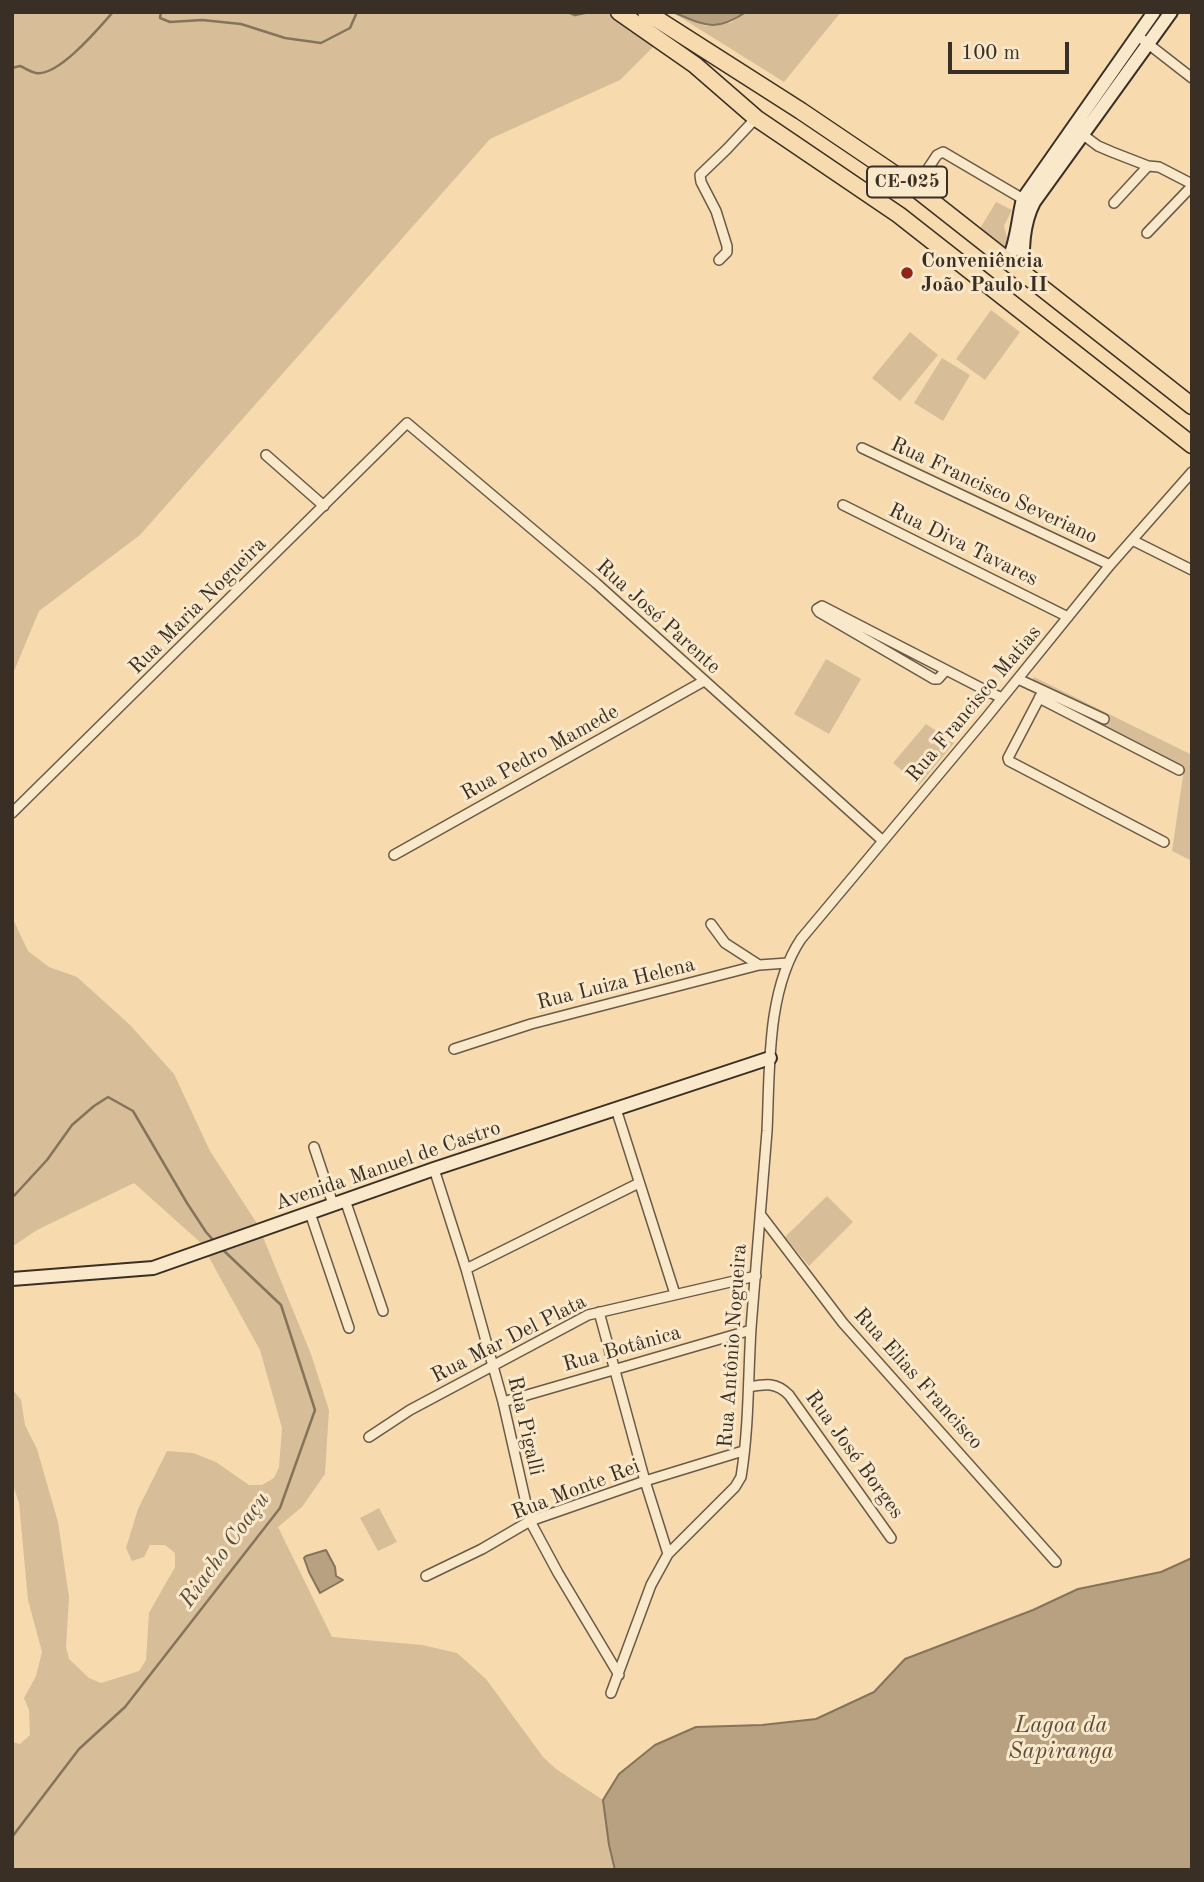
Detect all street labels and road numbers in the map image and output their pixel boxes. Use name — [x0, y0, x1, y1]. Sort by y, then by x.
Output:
road number: CE-025 — [867, 166, 947, 198]
street label: Rua Francisco Severiano — [887, 432, 1101, 550]
street label: Rua Diva Tavares — [884, 498, 1042, 592]
street label: Rua Maria Nogueira — [124, 532, 272, 680]
street label: Rua José Parente — [590, 554, 726, 680]
street label: Rua Francisco Matias — [901, 620, 1047, 788]
street label: Rua Pedro Mamede — [457, 699, 623, 807]
street label: Rua Luiza Helena — [534, 952, 698, 1016]
street label: Avenida Manuel de Castro — [272, 1116, 504, 1216]
street label: Rua Antônio Nogueira — [713, 1243, 753, 1449]
street label: Rua Mar Del Plata — [427, 1289, 591, 1389]
street label: Rua Elias Francisco — [848, 1303, 988, 1455]
street label: Rua Botânica — [560, 1320, 684, 1378]
street label: Rua Pigalli — [501, 1374, 549, 1478]
street label: Rua José Borges — [799, 1386, 909, 1524]
street label: Rua Monte Rei — [508, 1454, 644, 1526]

